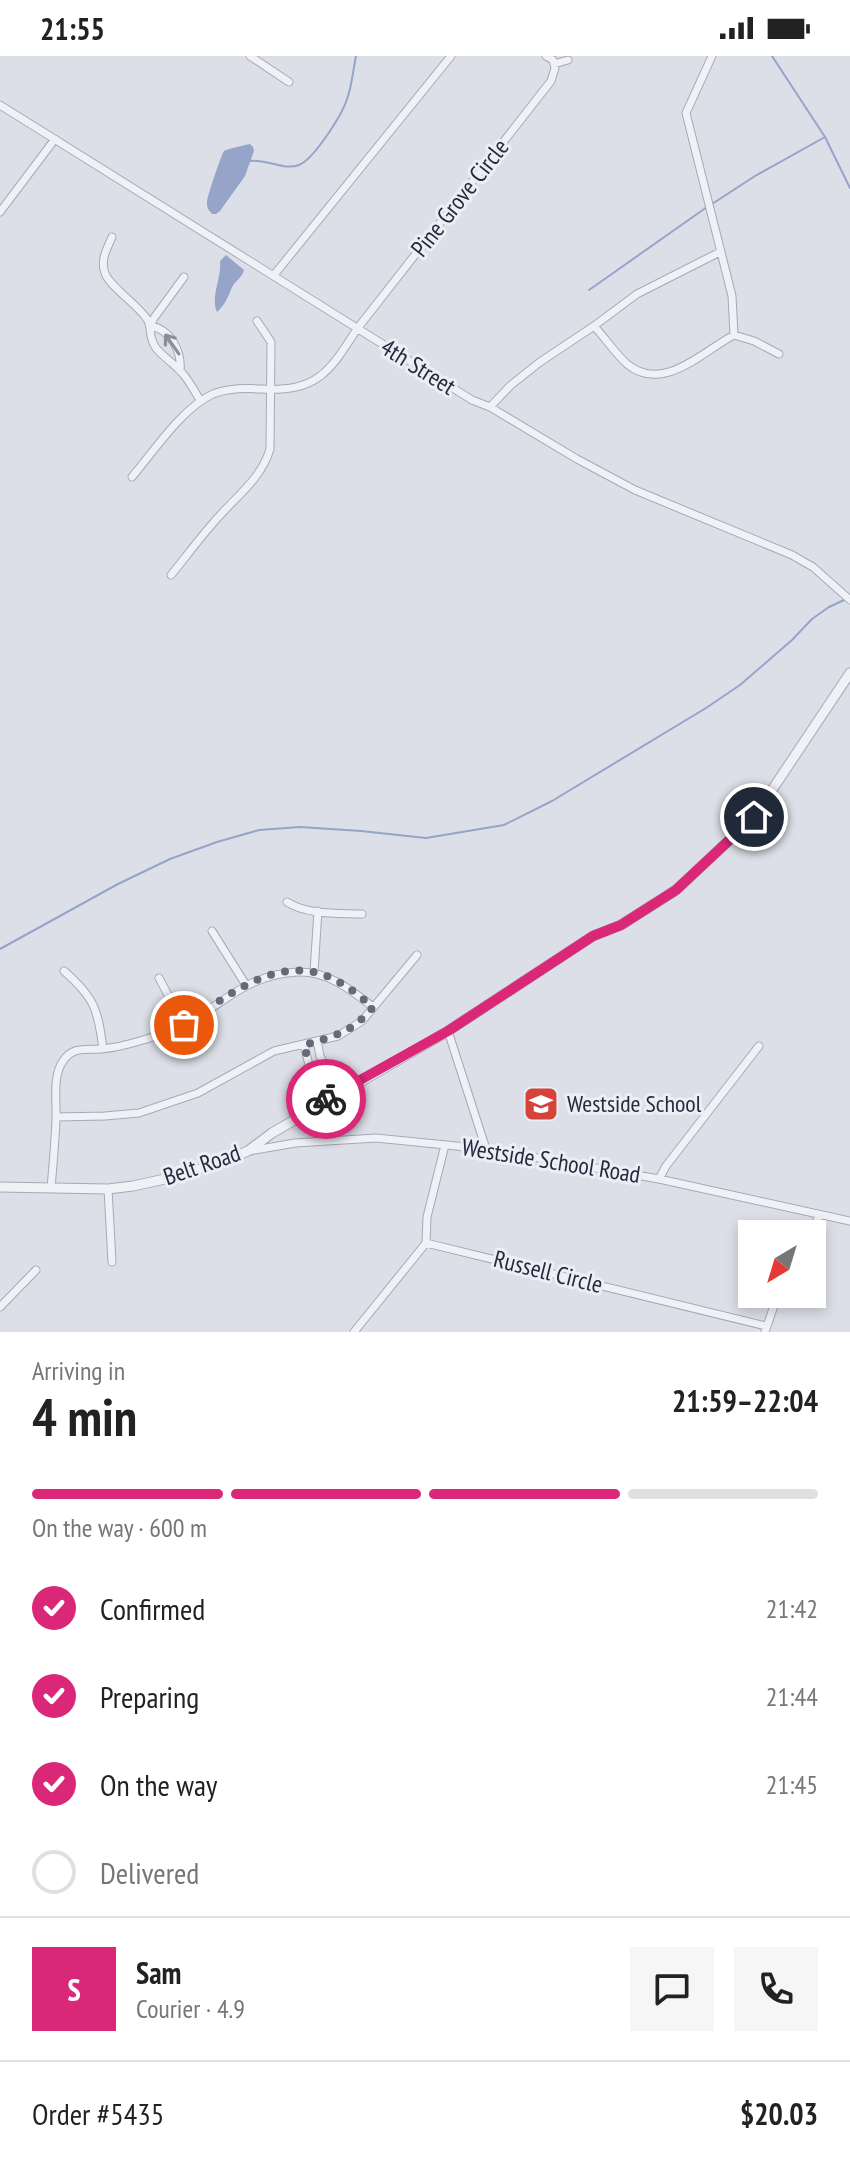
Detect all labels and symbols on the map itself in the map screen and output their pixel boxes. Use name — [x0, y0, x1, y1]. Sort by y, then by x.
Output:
street label: Pine Grove Circle — [404, 133, 515, 263]
street label: 4th Street — [375, 332, 462, 402]
one-way arrow — [164, 334, 181, 355]
pin — [720, 783, 788, 851]
pin — [150, 991, 218, 1059]
courier — [286, 1059, 366, 1139]
school or university icon: Westside School — [522, 1085, 560, 1123]
place label: Westside School — [567, 1088, 702, 1119]
street label: Westside School Road — [460, 1131, 643, 1190]
street label: Belt Road — [159, 1137, 244, 1192]
north arrow — [738, 1220, 826, 1308]
street label: Russell Circle — [490, 1243, 606, 1300]

